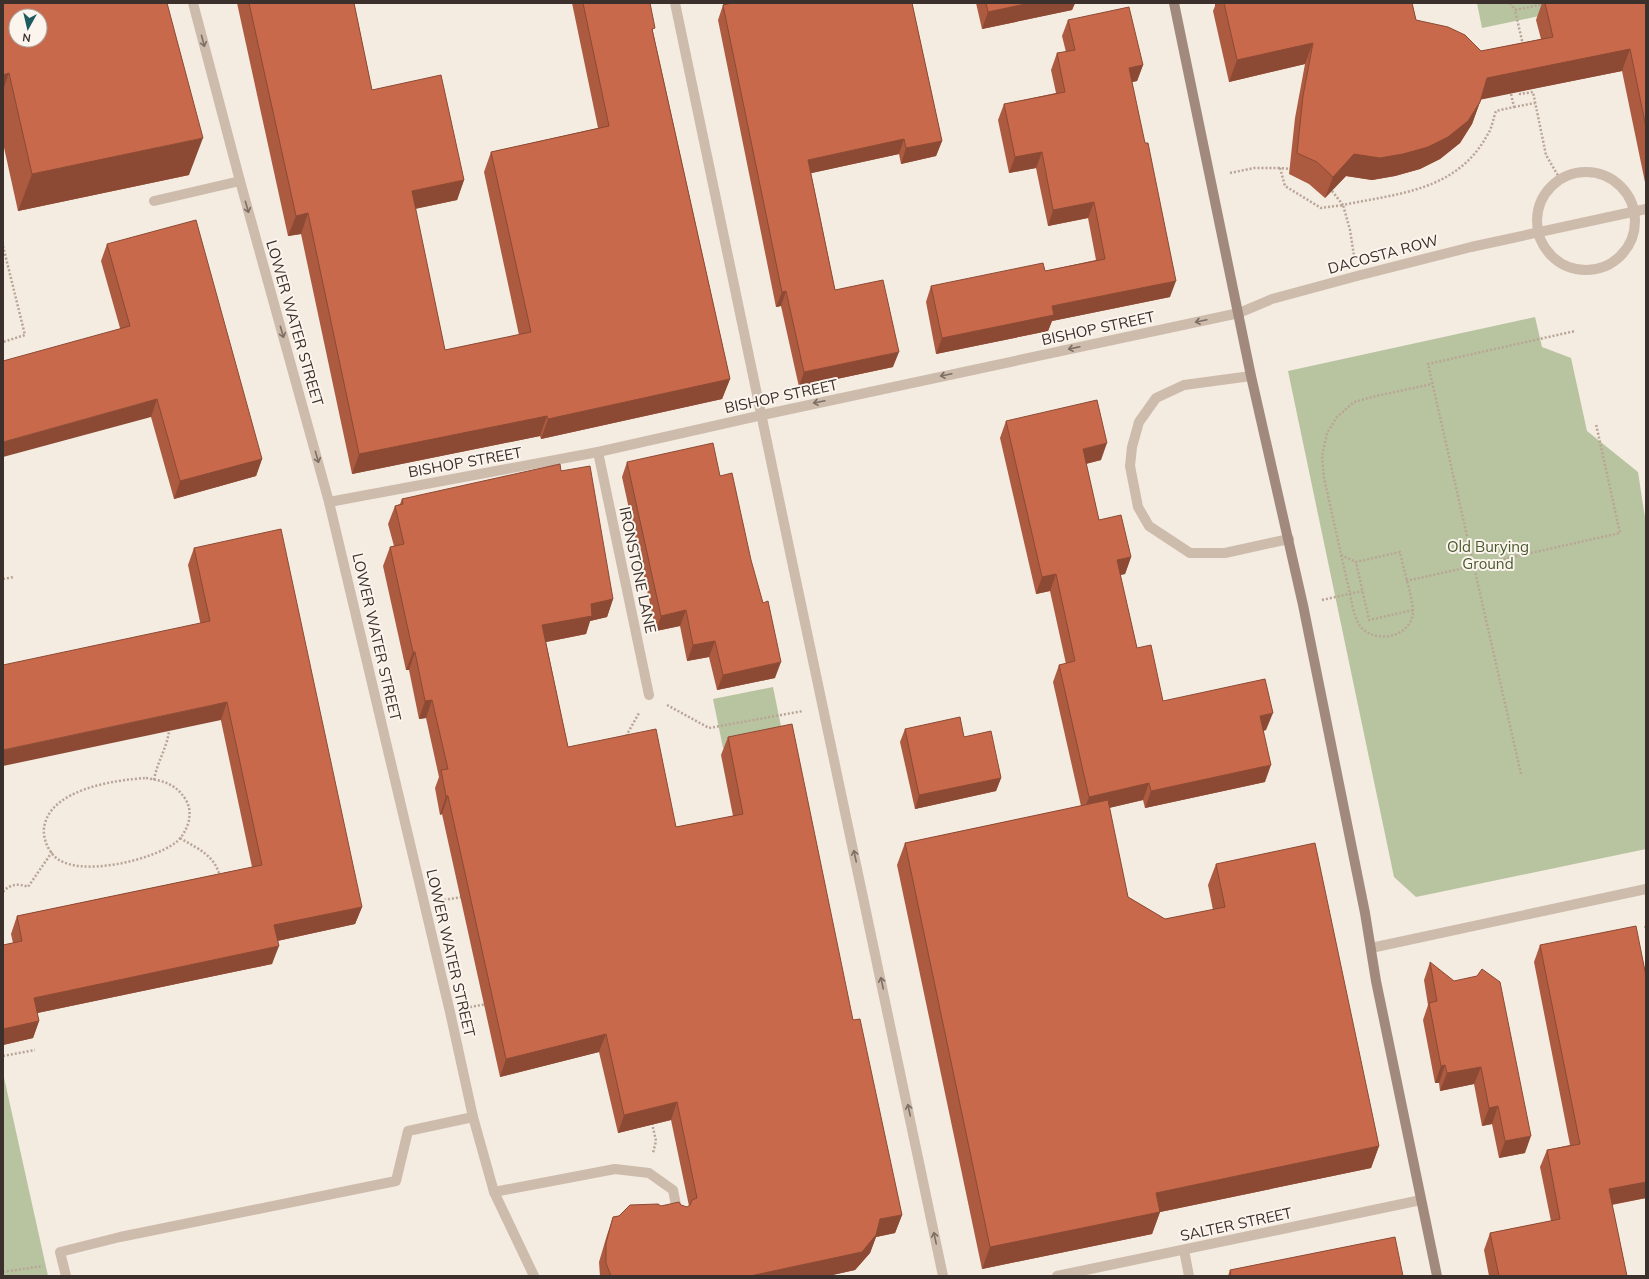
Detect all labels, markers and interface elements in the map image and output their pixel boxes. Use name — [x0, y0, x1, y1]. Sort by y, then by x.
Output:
north arrow — [8, 8, 48, 48]
text: N — [22, 30, 32, 45]
one-way arrow — [200, 34, 207, 47]
one-way arrow — [244, 200, 251, 213]
street label: DACOSTA ROW — [1326, 230, 1441, 278]
street label: LOWER WATER STREET — [262, 238, 328, 408]
street label: BISHOP STREET — [1040, 307, 1156, 349]
one-way arrow — [1195, 318, 1208, 326]
one-way arrow — [279, 325, 286, 338]
one-way arrow — [1067, 345, 1080, 353]
one-way arrow — [940, 372, 953, 380]
street label: BISHOP STREET — [723, 375, 839, 417]
one-way arrow — [813, 399, 826, 407]
street label: BISHOP STREET — [407, 443, 523, 481]
one-way arrow — [314, 451, 321, 464]
street label: IRONSTONE LANE — [615, 505, 661, 635]
park label: Old Burying Ground — [1447, 537, 1529, 573]
street label: LOWER WATER STREET — [348, 551, 406, 723]
one-way arrow — [851, 850, 859, 863]
street label: LOWER WATER STREET — [422, 867, 480, 1039]
one-way arrow — [878, 977, 886, 990]
one-way arrow — [904, 1104, 912, 1117]
street label: SALTER STREET — [1178, 1203, 1294, 1245]
one-way arrow — [930, 1232, 938, 1245]

